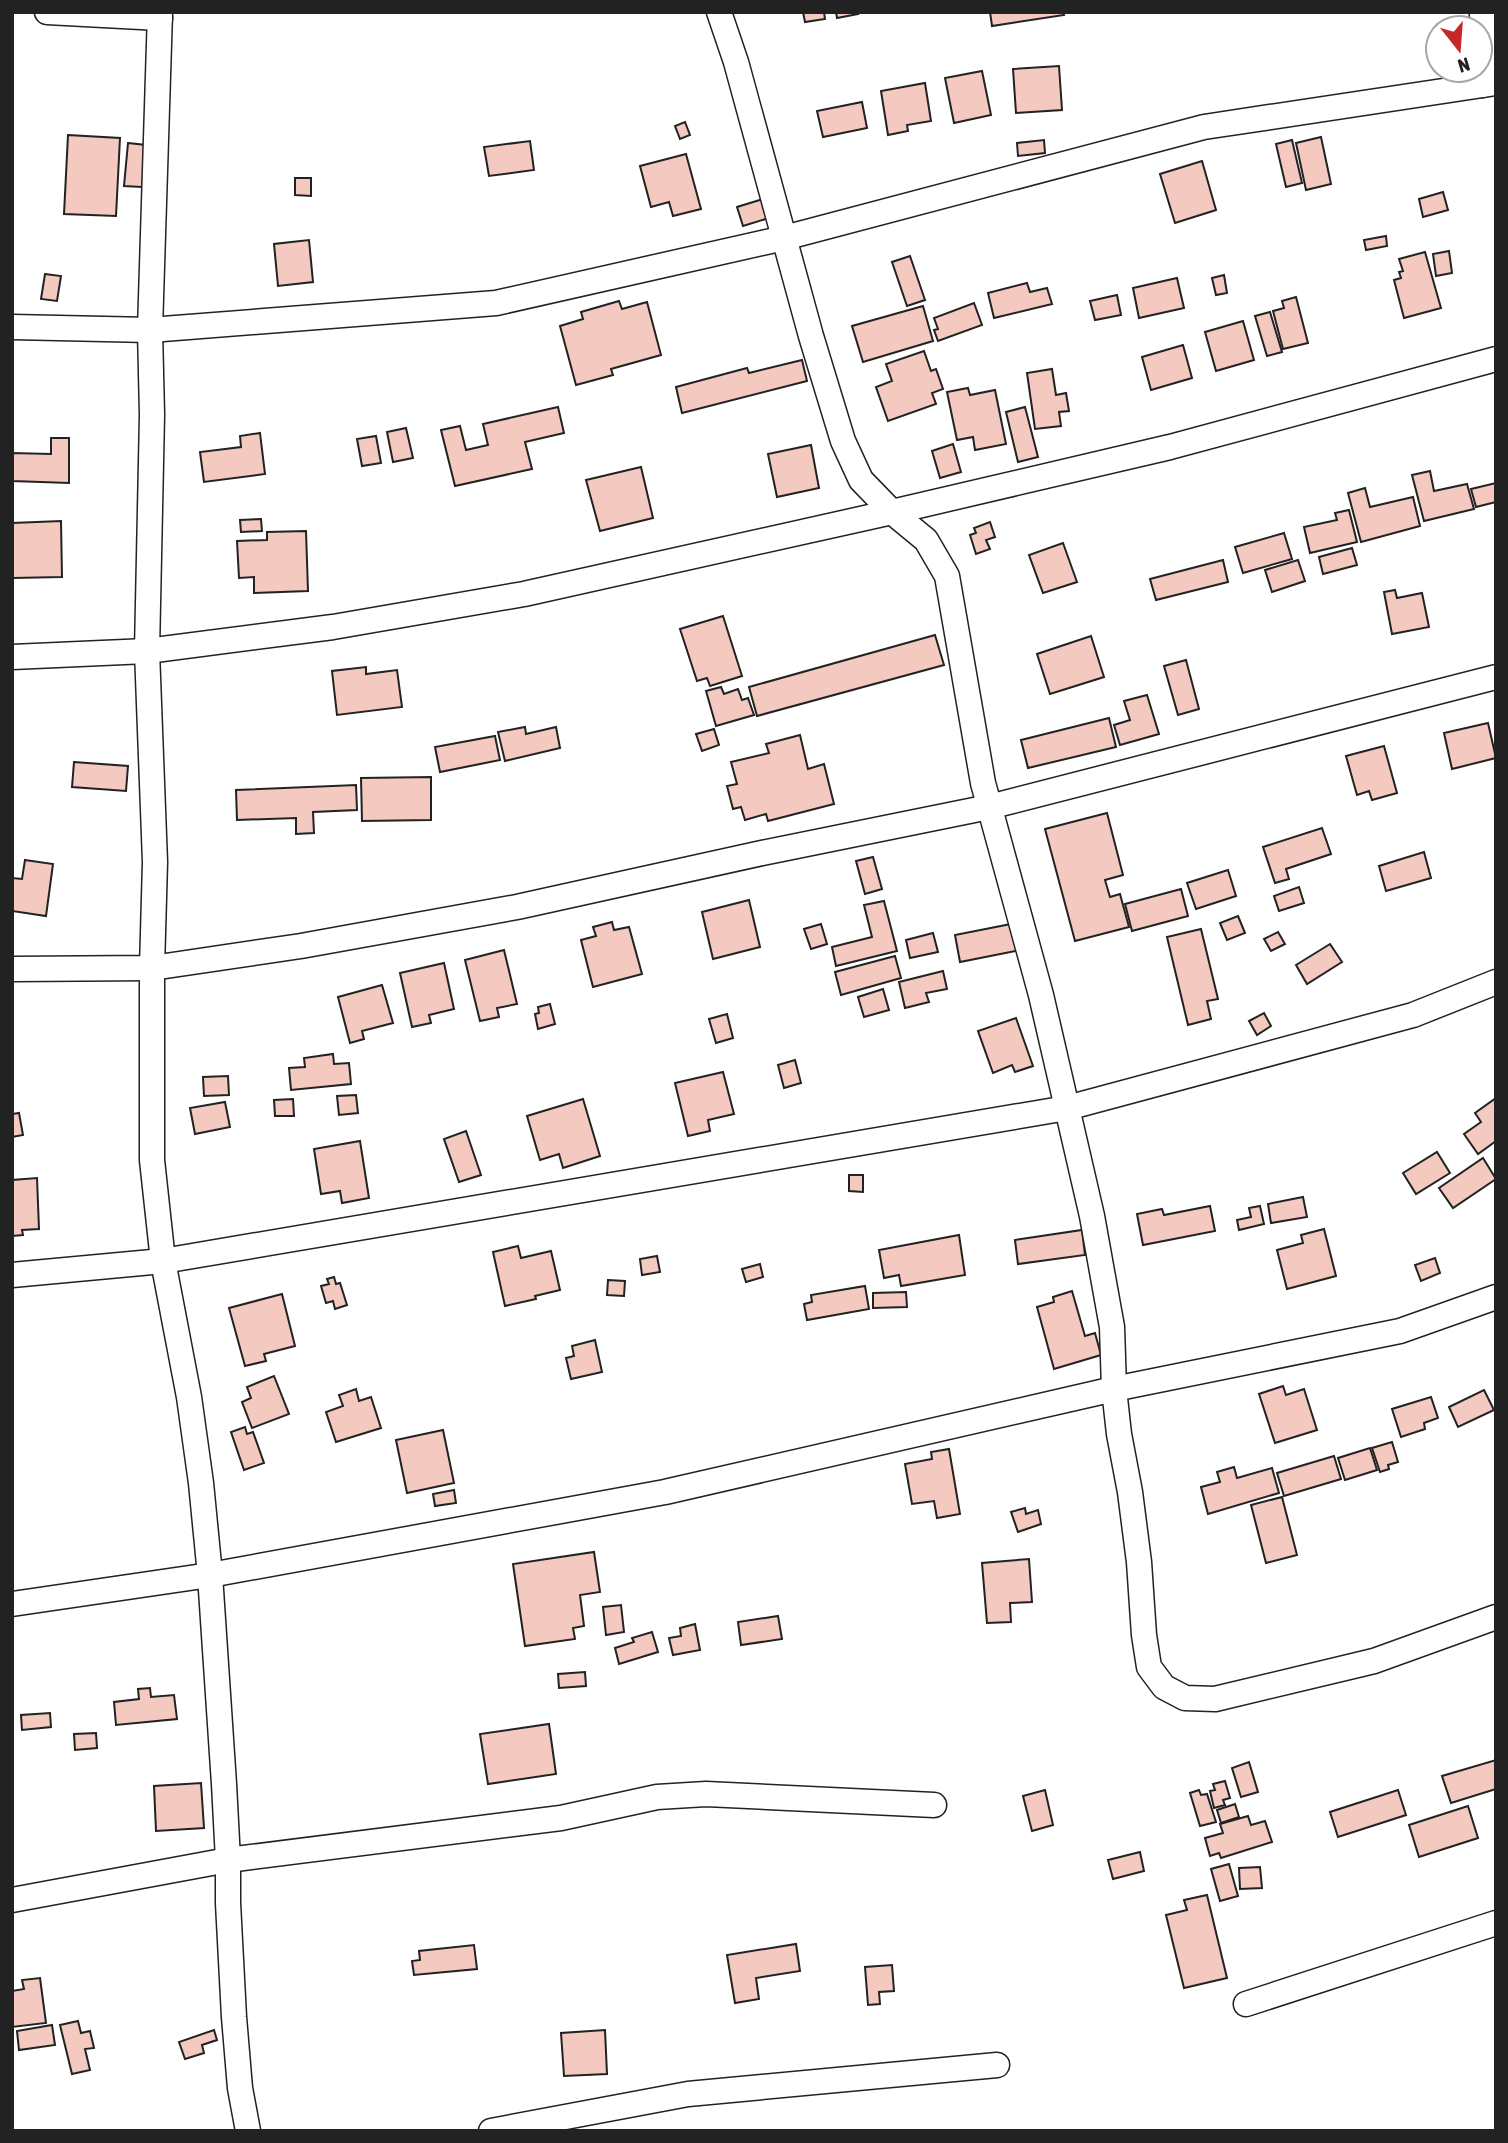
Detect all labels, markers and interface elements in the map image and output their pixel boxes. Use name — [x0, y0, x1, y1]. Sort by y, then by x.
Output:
north arrow — [1424, 14, 1494, 84]
text: N — [1455, 53, 1473, 77]

